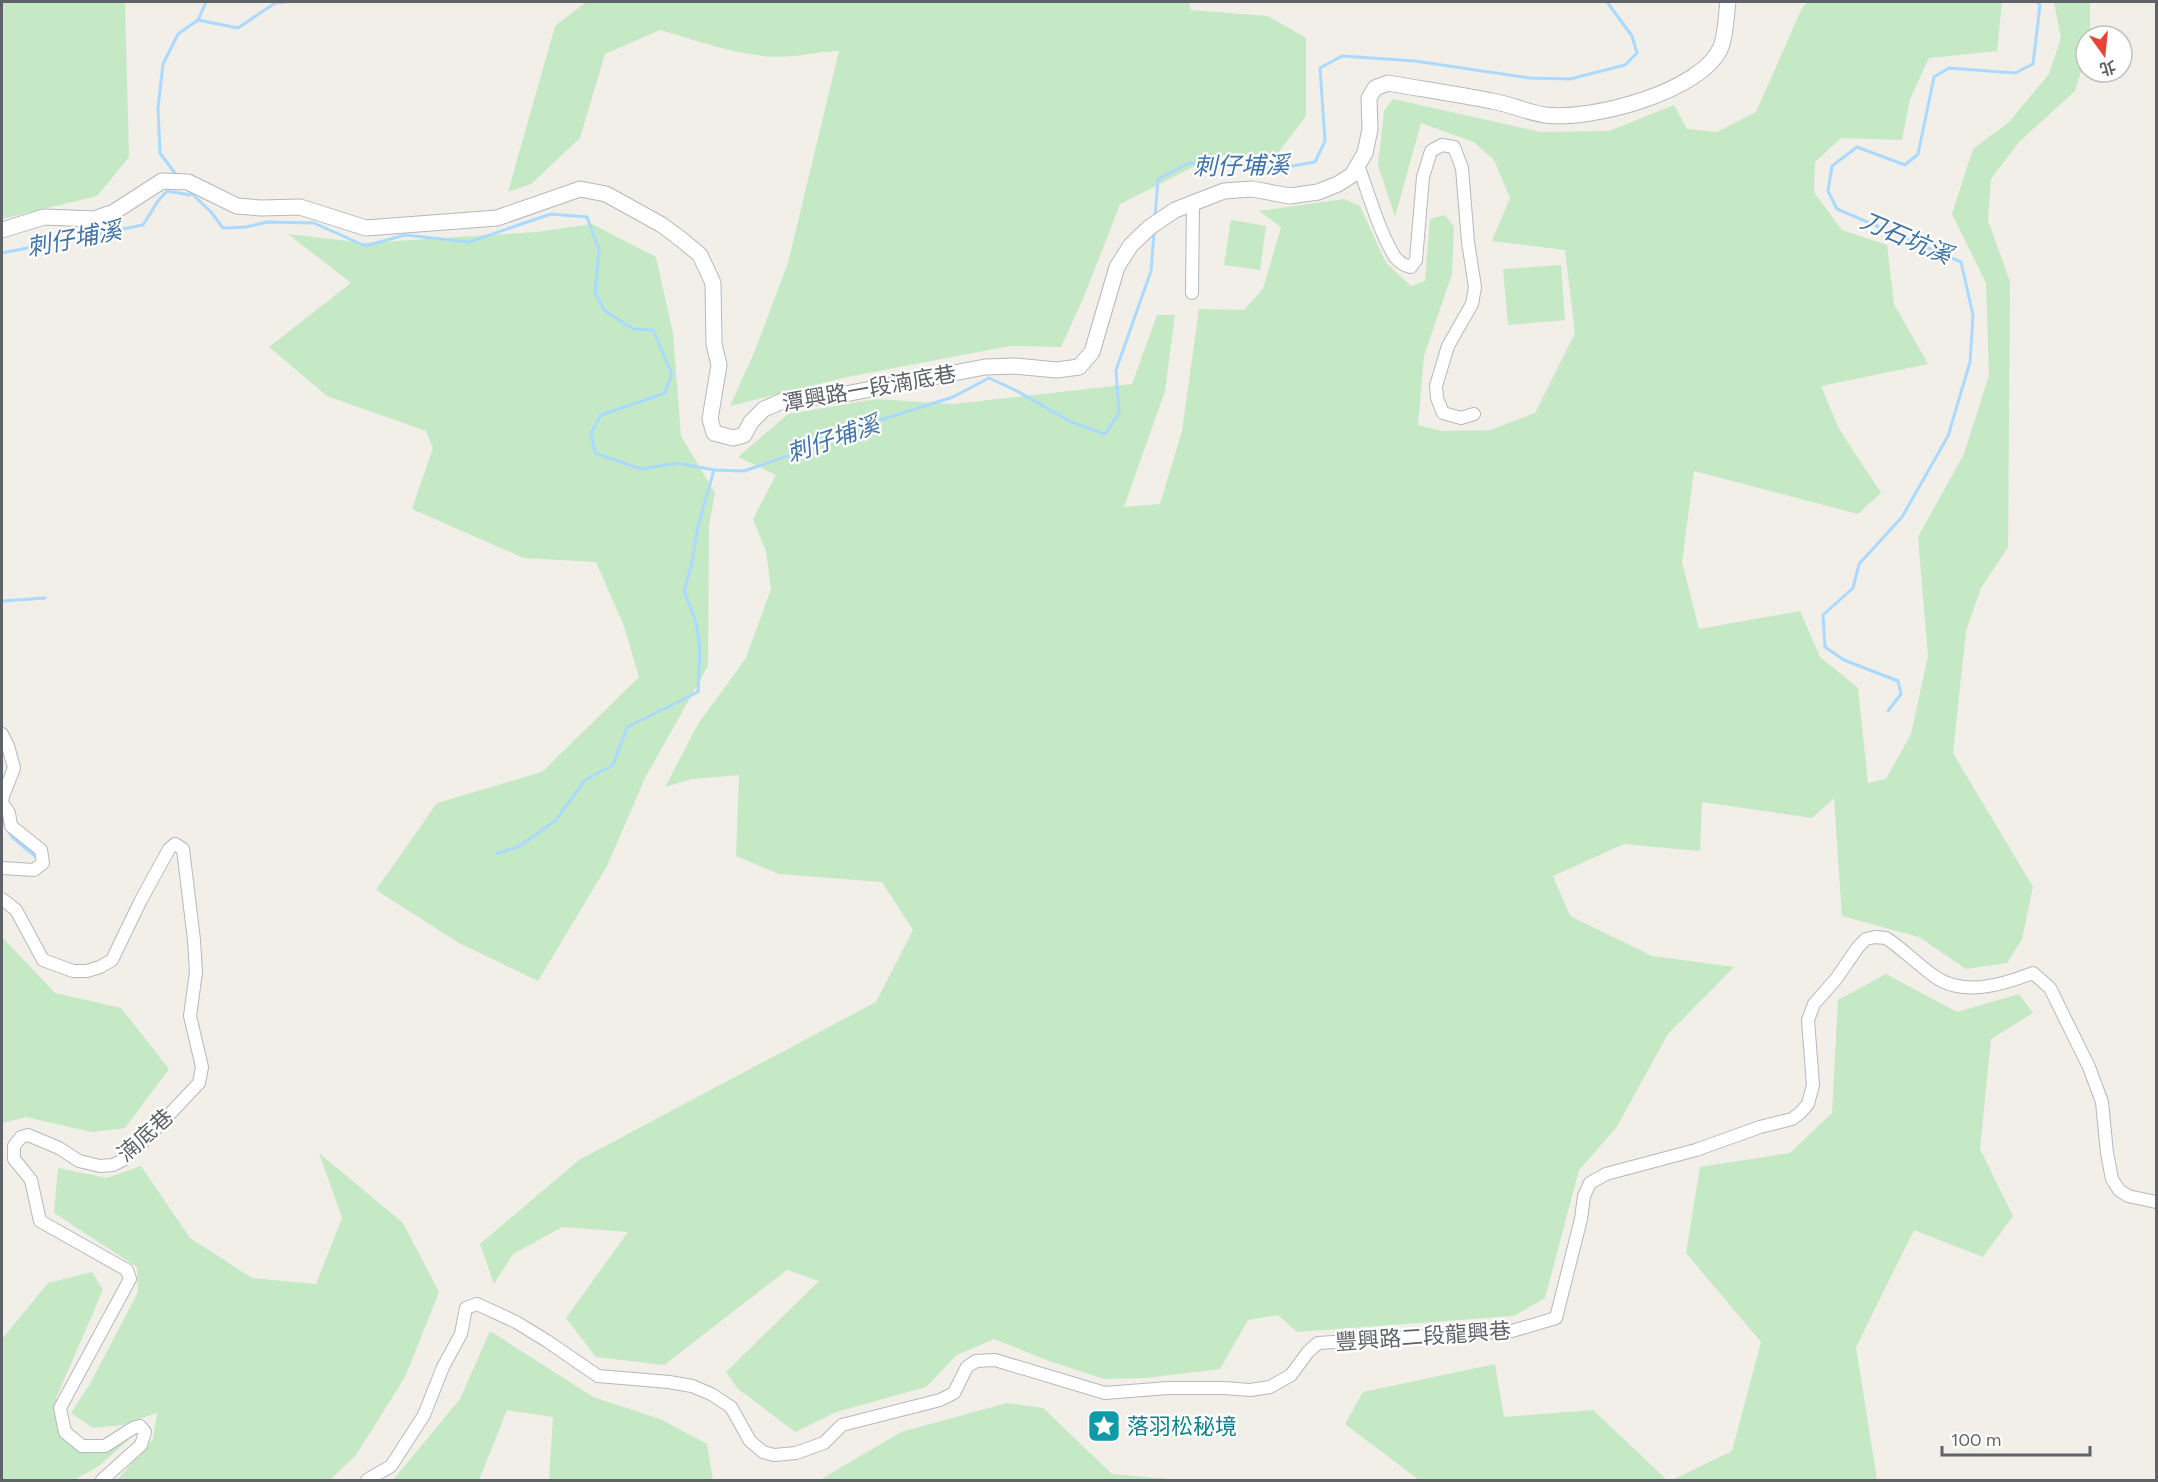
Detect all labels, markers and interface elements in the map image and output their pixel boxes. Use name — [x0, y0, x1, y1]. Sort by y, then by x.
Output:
north arrow — [2074, 24, 2134, 84]
text: 北 — [2098, 57, 2118, 79]
water label: 刺仔埔溪 — [1193, 150, 1292, 181]
water label: 刀石坑溪 — [1856, 205, 1959, 271]
water label: 刺仔埔溪 — [24, 215, 127, 262]
street label: 潭興路一段湳底巷 — [780, 360, 958, 417]
water label: 刺仔埔溪 — [783, 408, 886, 468]
street label: 湳底巷 — [112, 1103, 179, 1167]
street label: 豐興路二段龍興巷 — [1334, 1317, 1512, 1356]
place icon: 落羽松秘境 — [1086, 1408, 1122, 1444]
place label: 落羽松秘境 — [1127, 1413, 1237, 1440]
scale bar — [1942, 1419, 2090, 1457]
text: 100 m — [1951, 1429, 2001, 1451]

